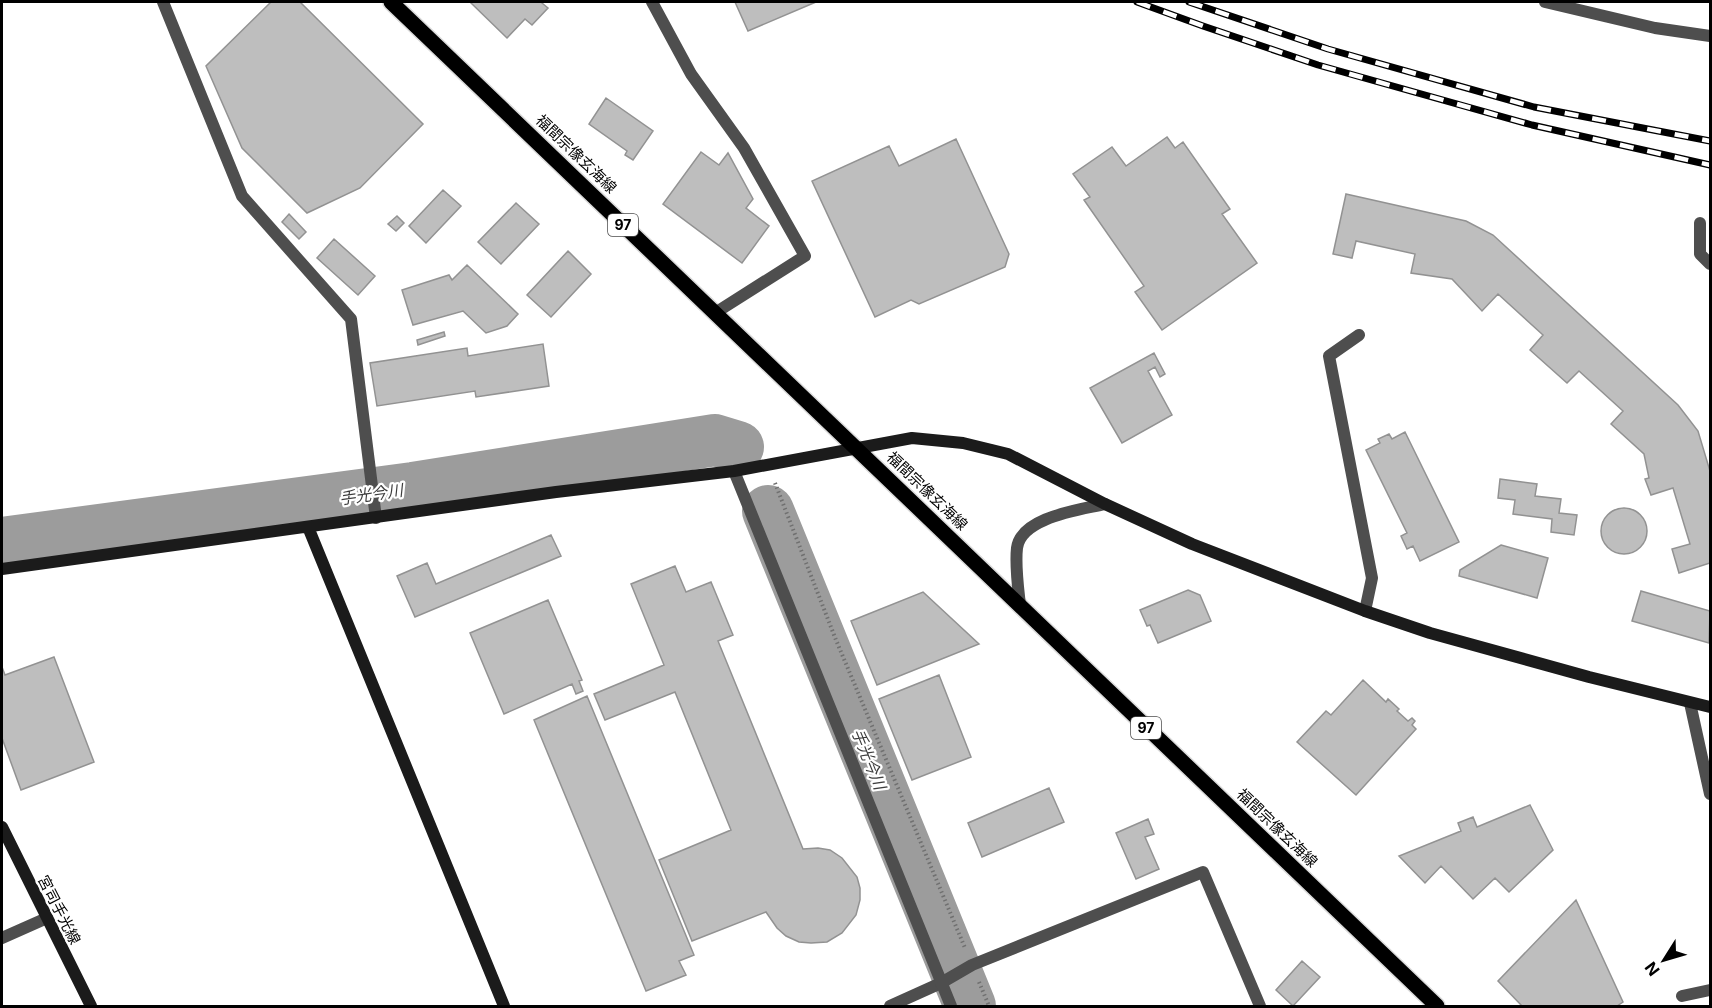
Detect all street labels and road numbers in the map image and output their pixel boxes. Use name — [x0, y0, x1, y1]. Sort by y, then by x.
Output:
street label: 福間宗像玄海線 — [532, 110, 621, 197]
road number: 97 — [608, 214, 638, 236]
street label: 福間宗像玄海線 — [883, 447, 972, 534]
road number: 97 — [1131, 717, 1161, 739]
street label: 福間宗像玄海線 — [1233, 784, 1322, 871]
street label: 宮司手光線 — [34, 872, 85, 948]

